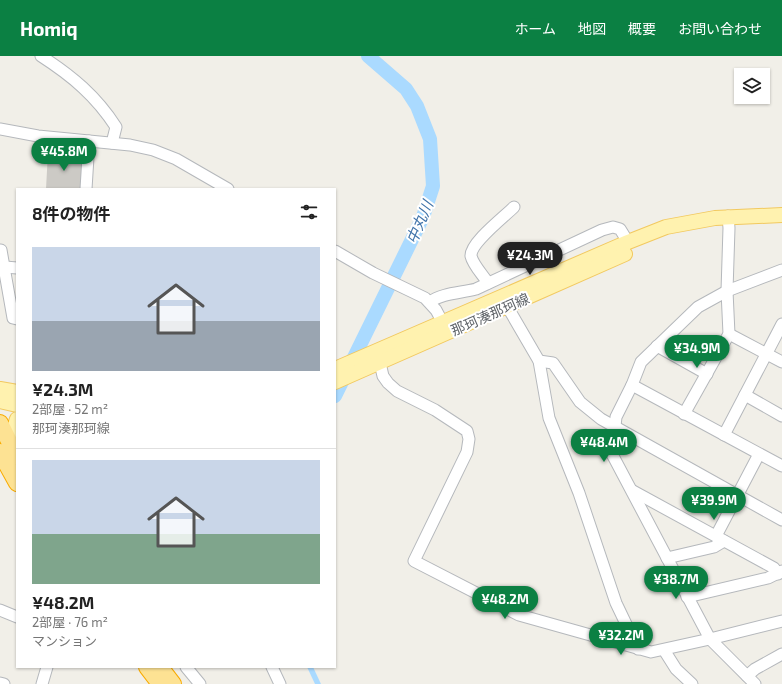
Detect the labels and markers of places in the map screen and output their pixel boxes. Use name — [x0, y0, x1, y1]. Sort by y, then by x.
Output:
pin: ¥45.8M — [31, 138, 97, 172]
pin: ¥24.3M — [497, 242, 563, 276]
pin: ¥34.9M — [664, 335, 730, 369]
pin: ¥48.4M — [571, 429, 637, 463]
pin: ¥39.9M — [681, 487, 747, 521]
pin: ¥38.7M — [643, 566, 709, 600]
pin: ¥48.2M — [472, 586, 538, 620]
pin: ¥32.2M — [588, 622, 654, 656]

